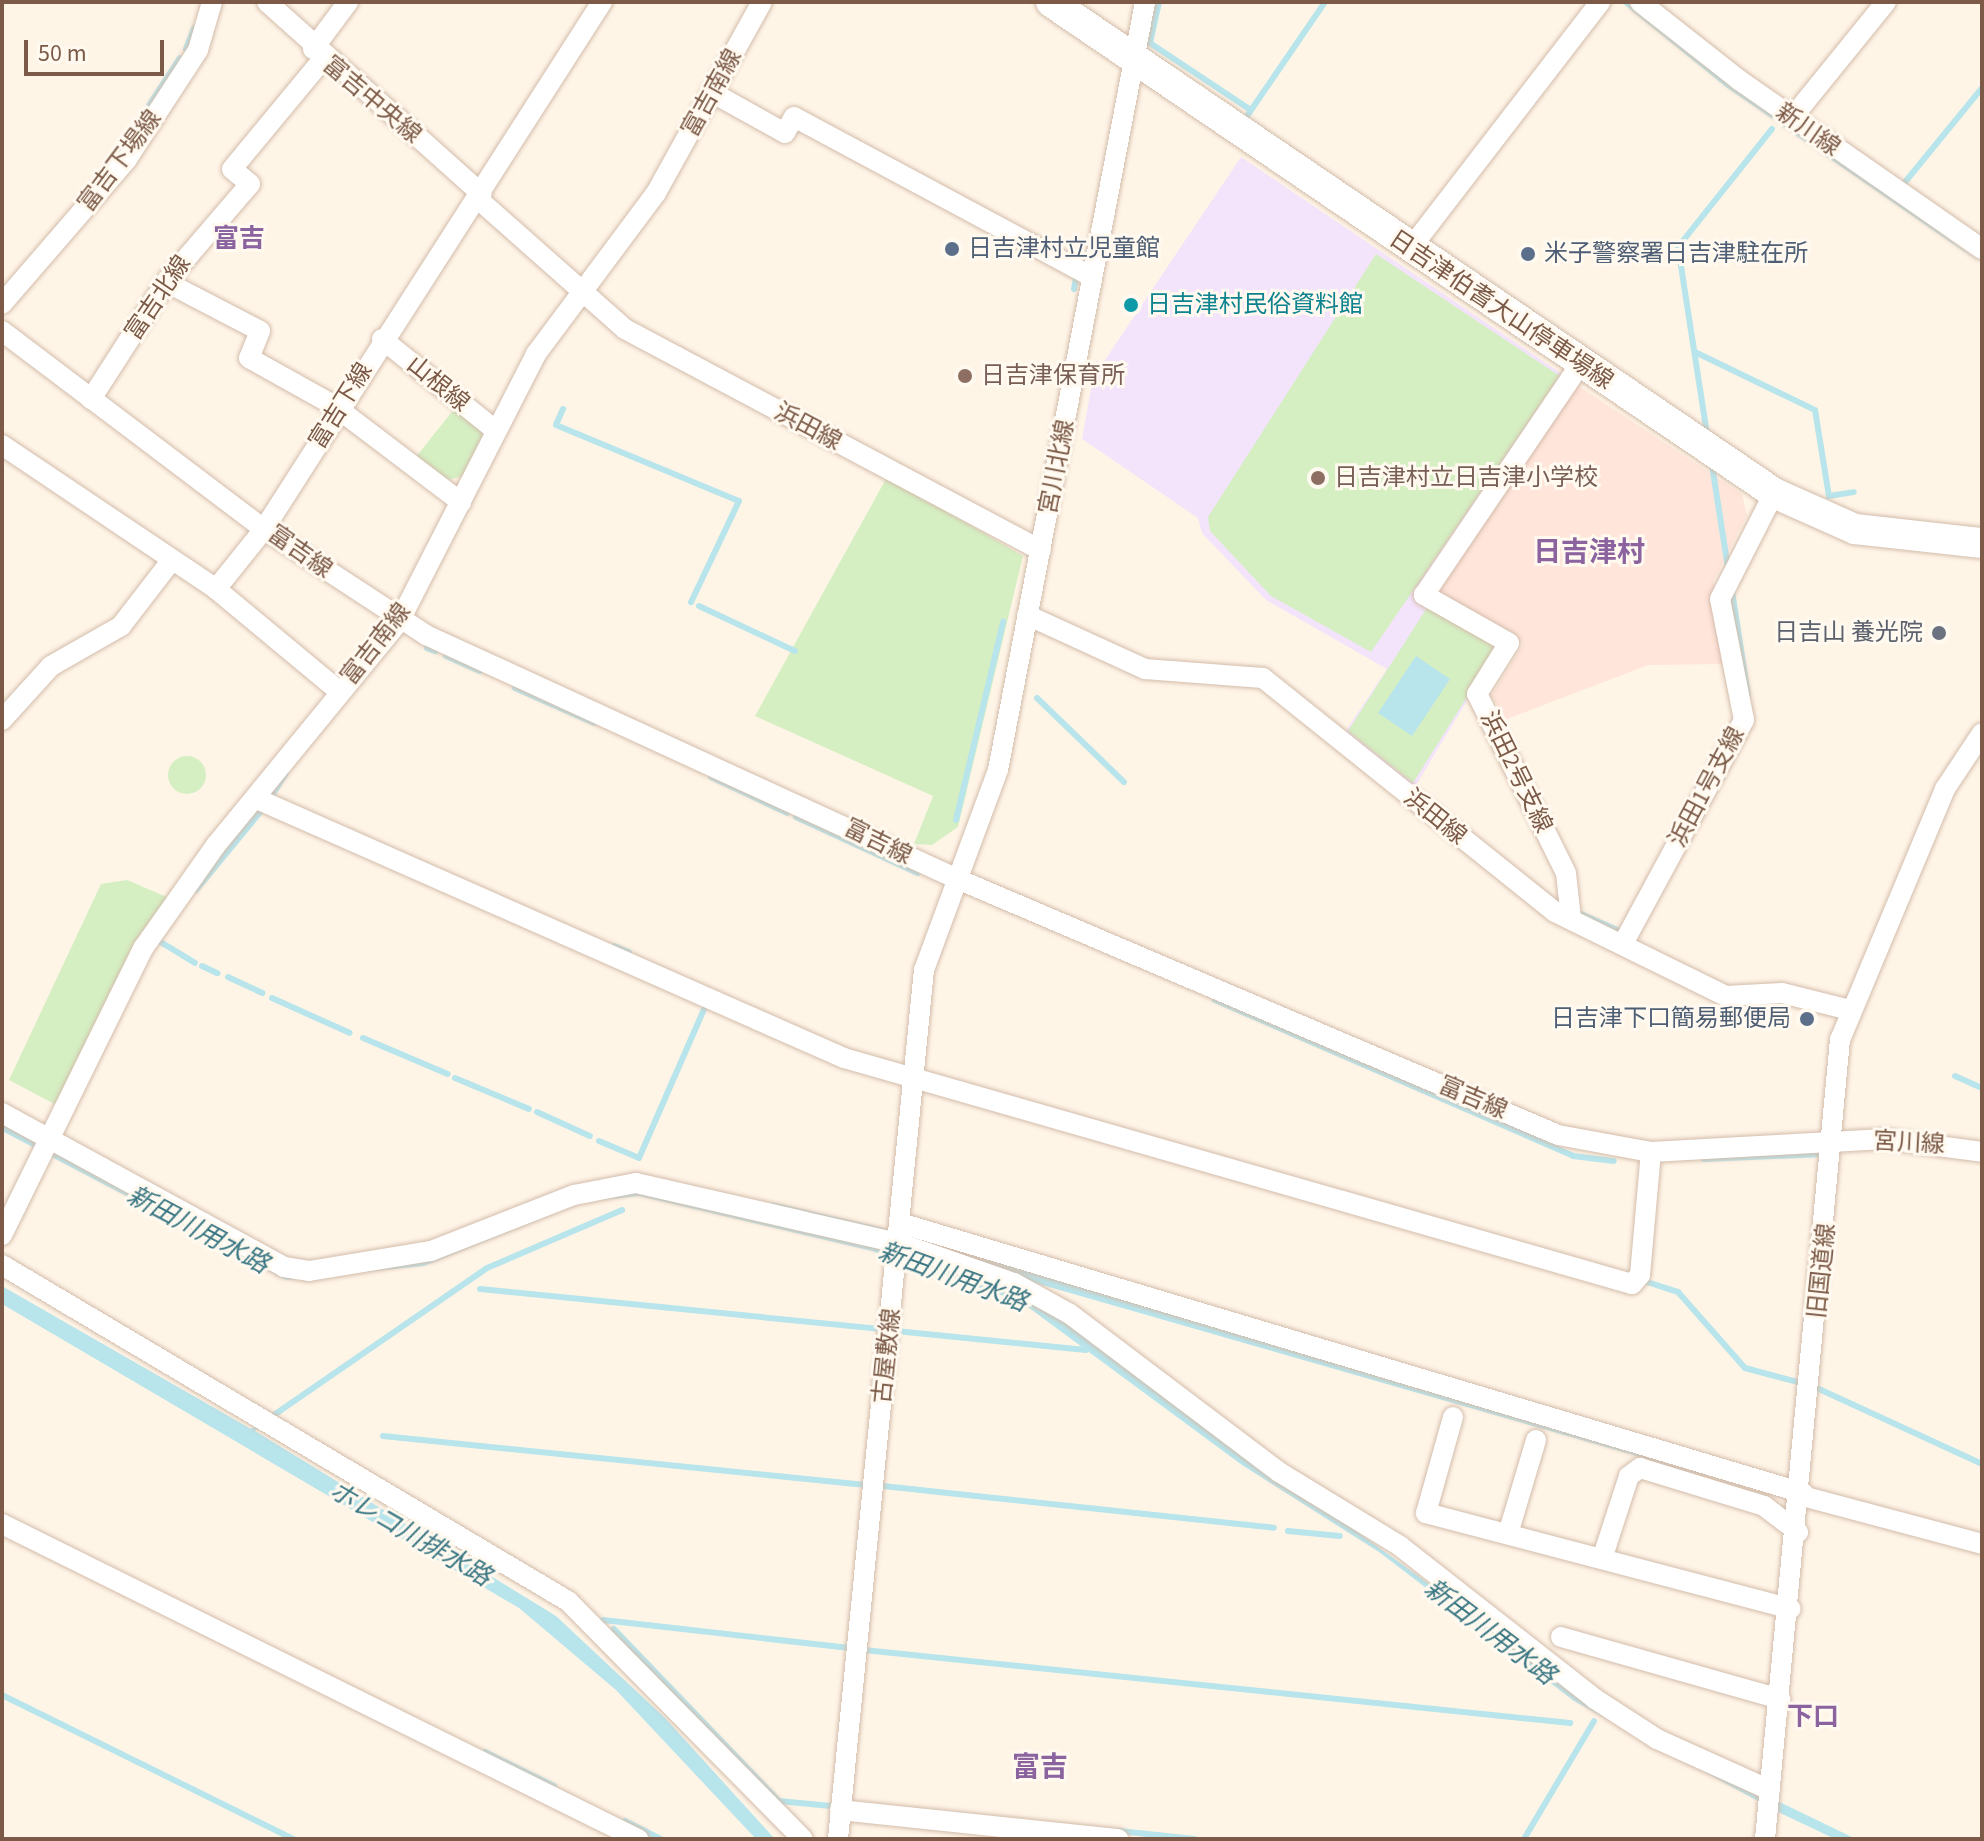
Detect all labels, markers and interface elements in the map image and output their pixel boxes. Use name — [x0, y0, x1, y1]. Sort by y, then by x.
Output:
scale bar — [28, 24, 168, 74]
text: 50 m — [38, 36, 87, 71]
street label: 富吉南線 — [676, 44, 748, 142]
street label: 富吉中央線 — [317, 50, 427, 150]
street label: 新川線 — [1770, 98, 1846, 162]
street label: 富吉下場線 — [72, 104, 168, 218]
district label: 富吉 — [213, 223, 265, 255]
street label: 日吉津伯耆大山停車場線 — [1384, 224, 1618, 396]
place label: 日吉津村立児童館 — [968, 235, 1160, 263]
marker: 日吉津村立児童館 — [943, 240, 961, 258]
place label: 米子警察署日吉津駐在所 — [1544, 240, 1808, 268]
marker: 米子警察署日吉津駐在所 — [1519, 245, 1537, 263]
street label: 富吉北線 — [119, 250, 197, 346]
place label: 日吉津村民俗資料館 — [1147, 291, 1363, 319]
marker: 日吉津村民俗資料館 — [1122, 296, 1140, 314]
street label: 山根線 — [401, 350, 475, 418]
street label: 富吉下線 — [303, 358, 379, 454]
place label: 日吉津保育所 — [981, 362, 1125, 390]
marker: 日吉津保育所 — [956, 367, 974, 385]
street label: 浜田線 — [769, 397, 847, 457]
street label: 宮川北線 — [1034, 417, 1080, 517]
place label: 日吉津村立日吉津小学校 — [1334, 464, 1598, 492]
marker: 日吉津村立日吉津小学校 — [1309, 469, 1327, 487]
street label: 富吉線 — [262, 520, 338, 584]
district label: 日吉津村 — [1533, 535, 1645, 569]
street label: 富吉南線 — [335, 597, 417, 691]
place label: 日吉山 養光院 — [1774, 619, 1923, 647]
marker: 日吉山 養光院 — [1930, 624, 1948, 642]
street label: 浜田2号支線 — [1474, 706, 1558, 838]
street label: 浜田1号支線 — [1663, 722, 1751, 852]
street label: 浜田線 — [1398, 783, 1472, 851]
street label: 富吉線 — [839, 813, 917, 871]
place label: 日吉津下口簡易郵便局 — [1551, 1005, 1791, 1033]
marker: 日吉津下口簡易郵便局 — [1798, 1010, 1816, 1028]
street label: 富吉線 — [1434, 1071, 1512, 1125]
street label: 宮川線 — [1872, 1127, 1946, 1159]
water label: 新田川用水路 — [122, 1180, 274, 1280]
street label: 旧国道線 — [1803, 1222, 1841, 1320]
water label: 新田川用水路 — [874, 1236, 1032, 1318]
street label: 古屋敷線 — [868, 1307, 906, 1405]
water label: ホレコ川排水路 — [323, 1475, 497, 1593]
water label: 新田川用水路 — [1418, 1573, 1562, 1691]
district label: 下口 — [1787, 1701, 1839, 1733]
district label: 富吉 — [1012, 1750, 1068, 1784]

